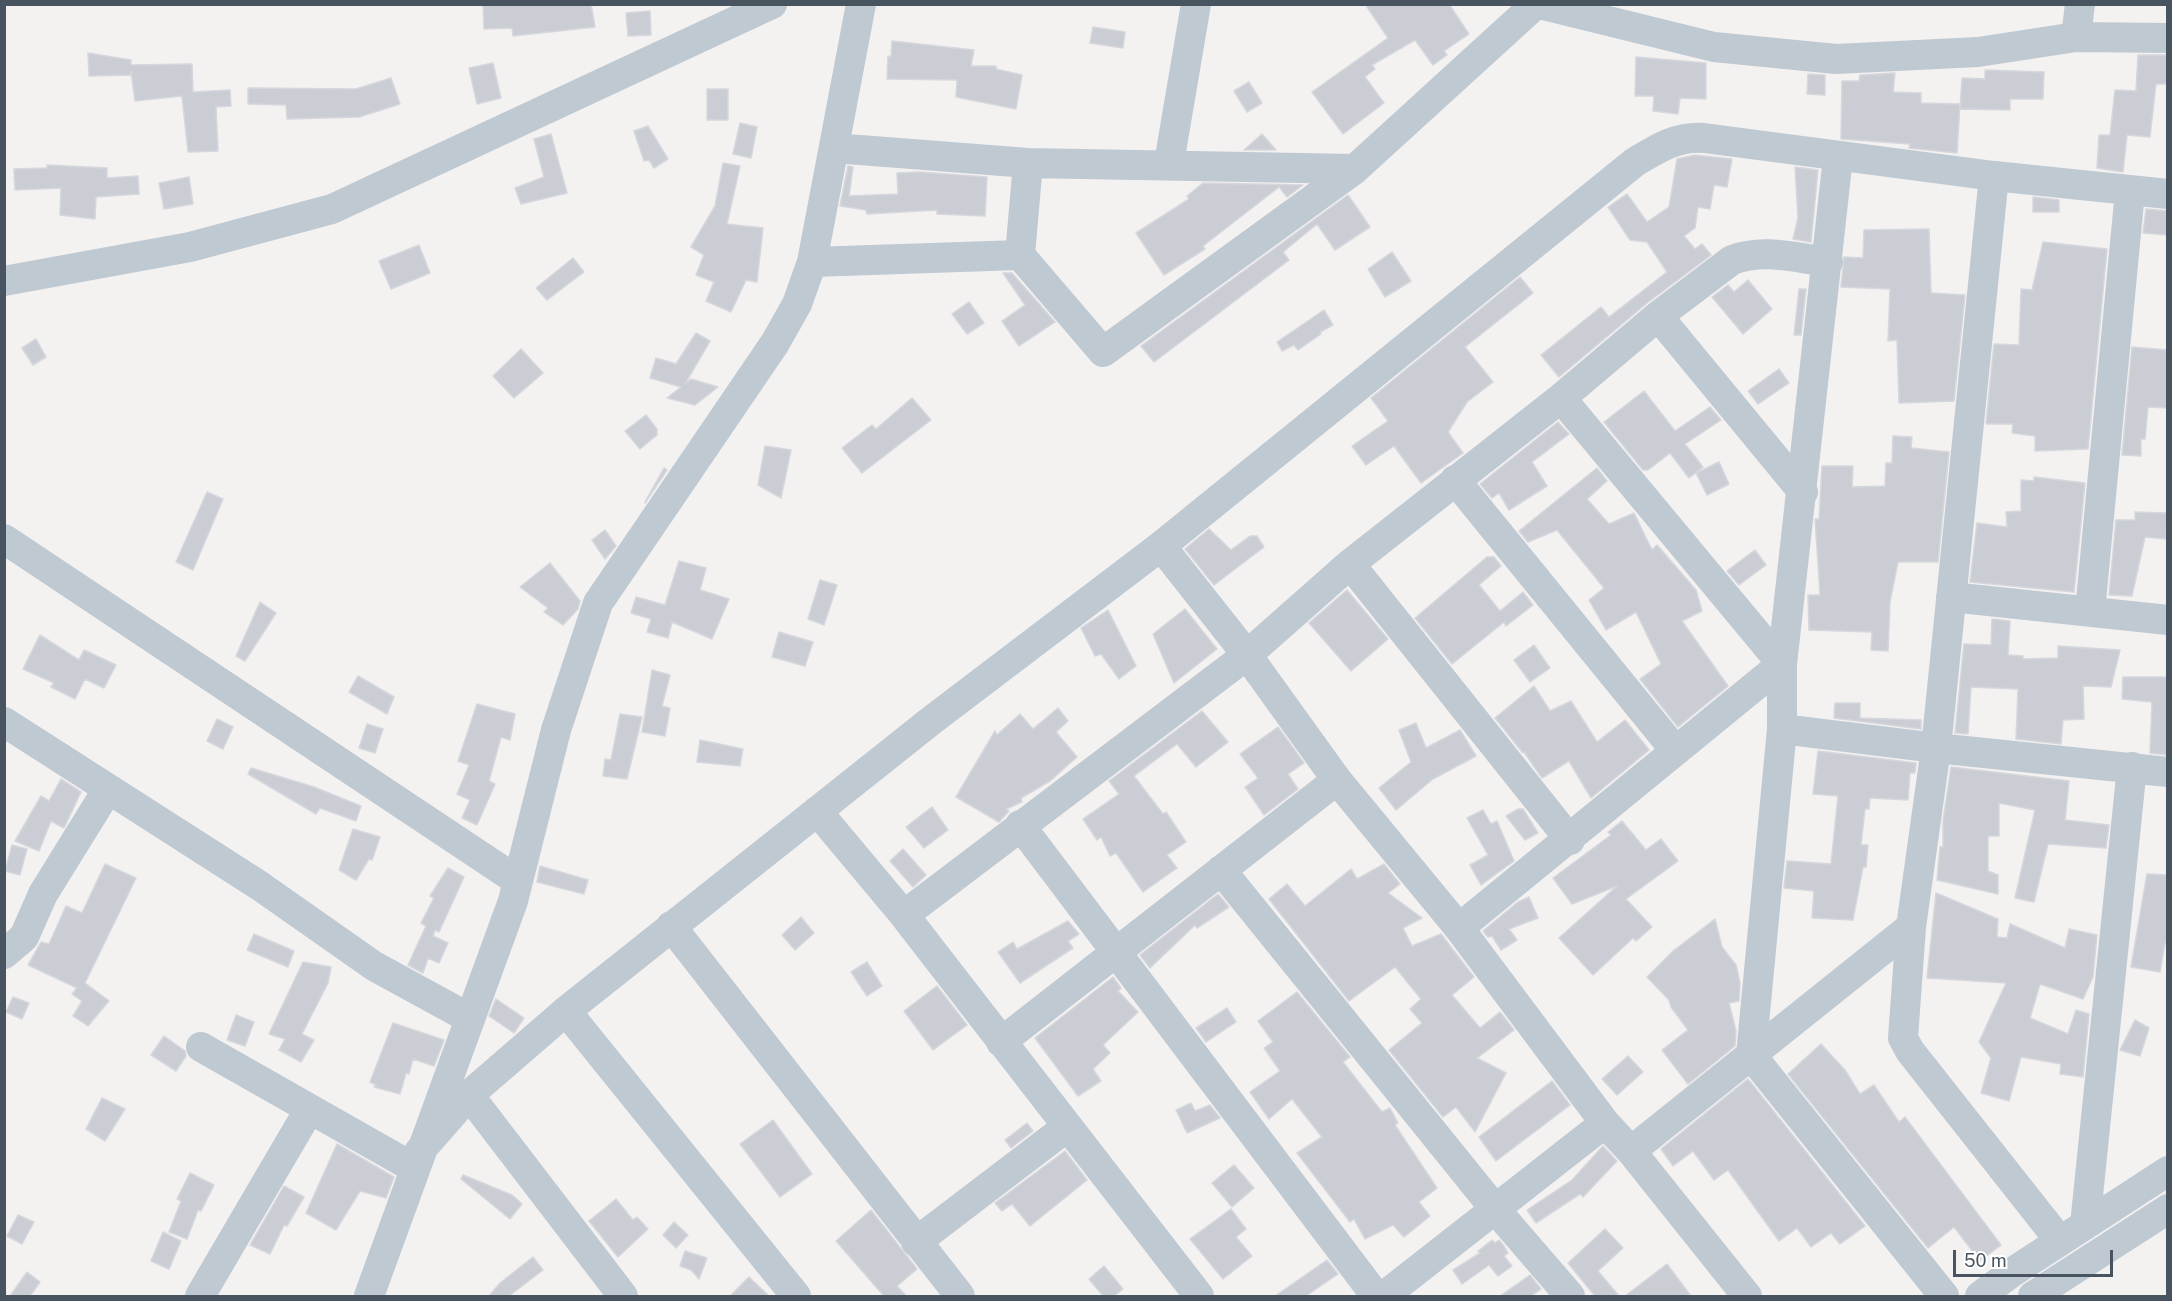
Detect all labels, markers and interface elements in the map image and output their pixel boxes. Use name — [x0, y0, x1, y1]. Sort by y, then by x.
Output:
scale bar — [1956, 1238, 2116, 1276]
text: 50 m — [1964, 1250, 2007, 1271]

